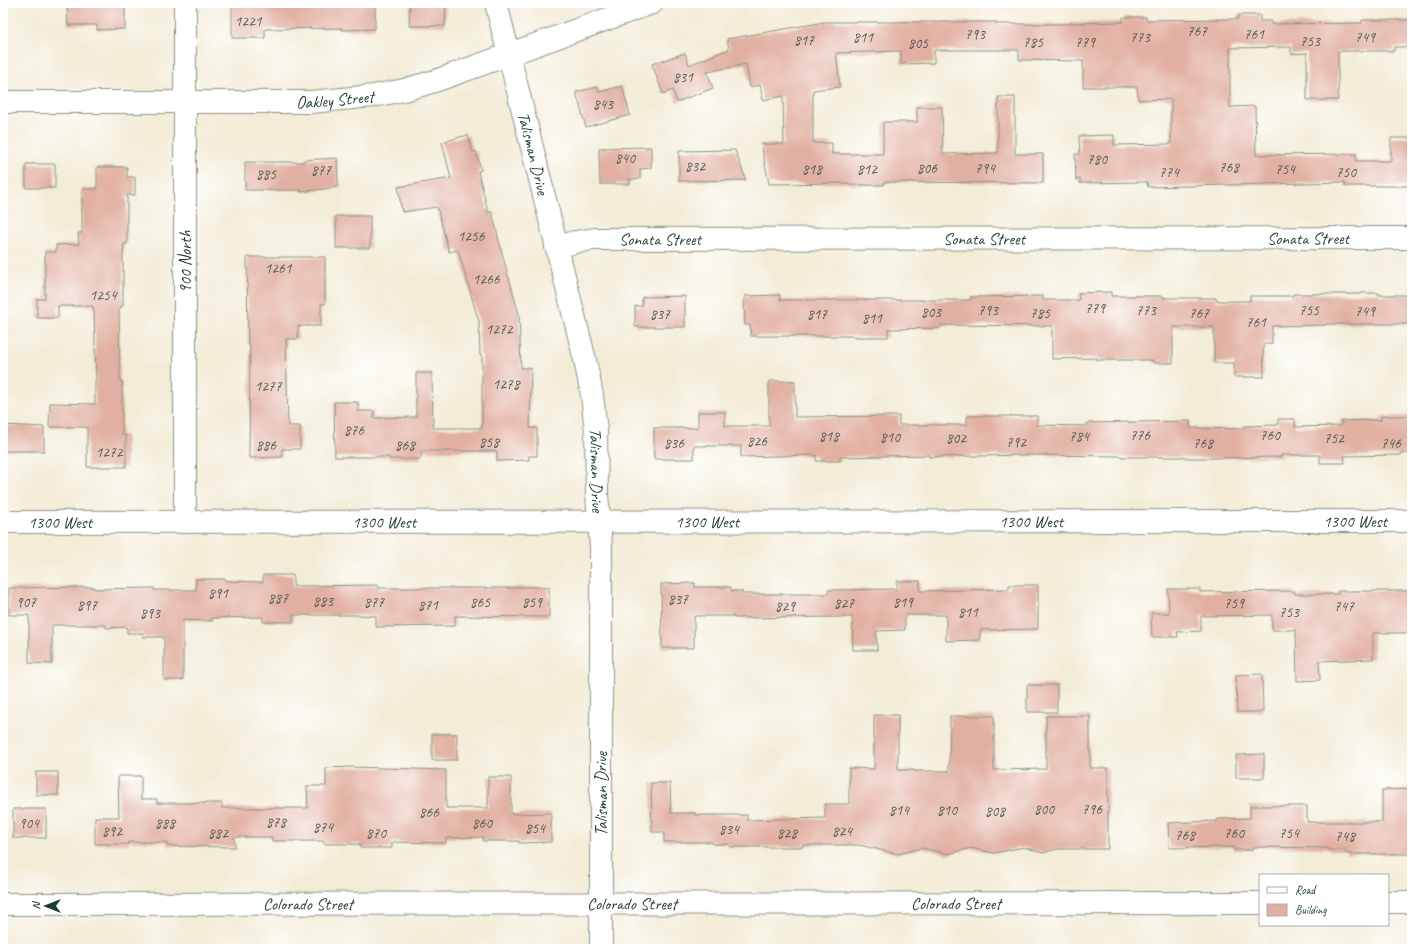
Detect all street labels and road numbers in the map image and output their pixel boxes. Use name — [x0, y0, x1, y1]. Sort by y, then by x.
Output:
street label: Oakley Street — [296, 85, 377, 113]
street label: Talisman Drive — [513, 110, 554, 198]
street label: Sonata Street — [619, 228, 704, 249]
street label: Sonata Street — [943, 228, 1028, 249]
street label: Sonata Street — [1267, 228, 1352, 249]
street label: 900 North — [175, 230, 196, 293]
street label: Talisman Drive — [585, 428, 609, 514]
street label: 1300 West — [28, 511, 94, 532]
street label: 1300 West — [352, 511, 418, 532]
street label: 1300 West — [675, 511, 741, 532]
street label: 1300 West — [999, 511, 1065, 532]
street label: 1300 West — [1323, 511, 1389, 532]
street label: Talisman Drive — [591, 750, 612, 836]
street label: Colorado Street — [263, 893, 355, 914]
street label: Colorado Street — [587, 893, 679, 914]
street label: Colorado Street — [911, 893, 1003, 914]

